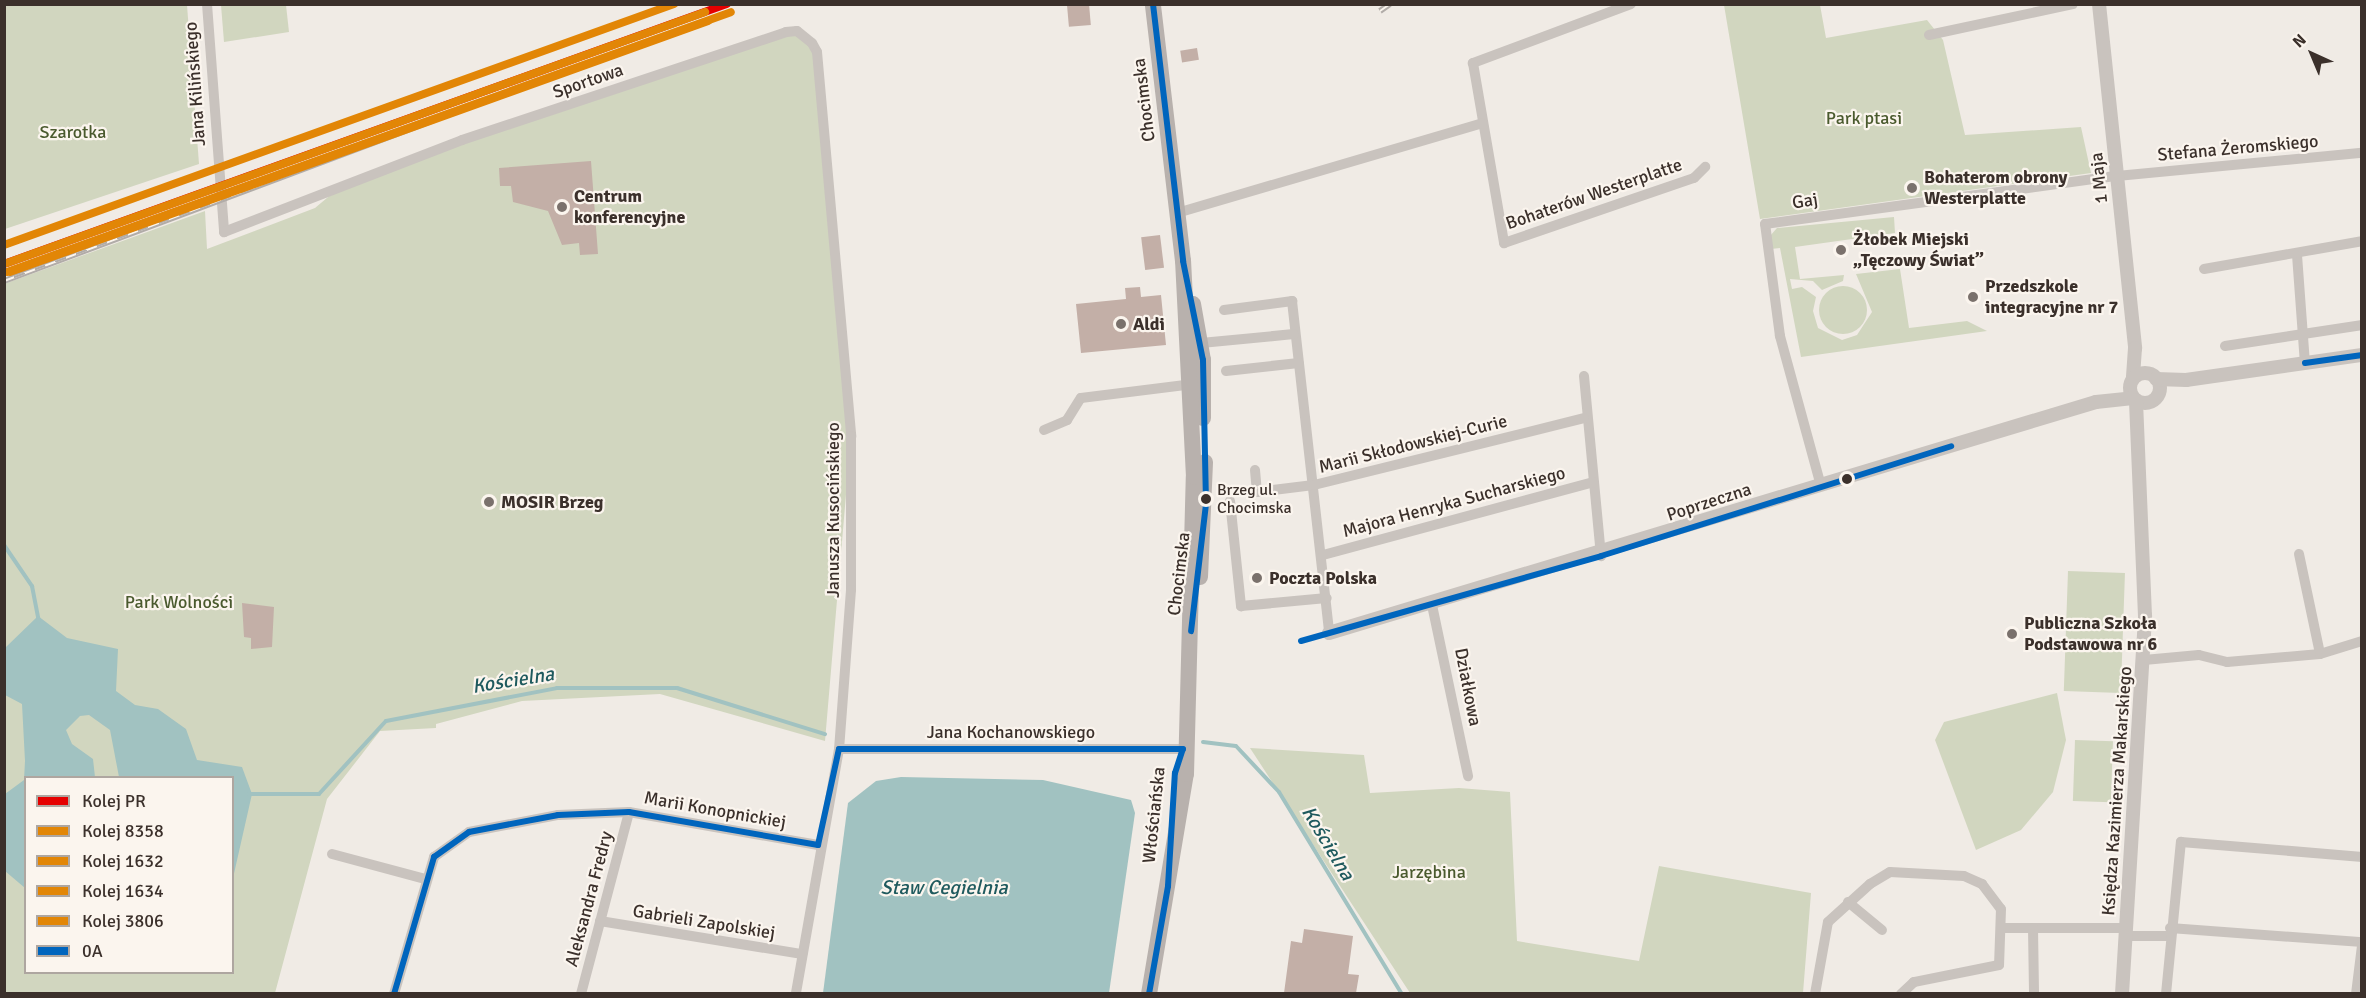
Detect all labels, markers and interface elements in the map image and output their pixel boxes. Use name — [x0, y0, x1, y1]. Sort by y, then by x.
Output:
street label: Jana Kilińskiego — [180, 21, 210, 147]
north arrow — [2282, 24, 2342, 84]
text: N — [2289, 30, 2310, 52]
street label: Chocimska — [1128, 57, 1160, 143]
street label: Sportowa — [550, 59, 626, 103]
park label: Park ptasi — [1826, 107, 1902, 129]
park label: Szarotka — [40, 121, 106, 143]
street label: Stefana Żeromskiego — [2157, 130, 2319, 166]
street label: 1 Maja — [2086, 151, 2112, 205]
street label: Bohaterów Westerplatte — [1503, 154, 1685, 234]
place label: Bohaterom obrony Westerplatte — [1924, 167, 2068, 210]
marker: Bohaterom obrony Westerplatte — [1905, 181, 1919, 195]
place label: Centrum konferencyjne — [574, 186, 685, 228]
street label: Gaj — [1791, 189, 1819, 213]
marker: Centrum konferencyjne — [555, 200, 569, 214]
place label: Żłobek Miejski „Tęczowy Świat” — [1853, 229, 1984, 272]
marker: Żłobek Miejski „Tęczowy Świat” — [1834, 243, 1848, 257]
place label: Przedszkole integracyjne nr 7 — [1985, 276, 2118, 318]
marker: Przedszkole integracyjne nr 7 — [1966, 290, 1980, 304]
place label: Aldi — [1133, 313, 1165, 335]
marker: Aldi — [1114, 317, 1128, 331]
street label: Marii Skłodowskiej-Curie — [1316, 410, 1510, 478]
street label: Janusza Kusocińskiego — [822, 422, 844, 598]
street label: Majora Henryka Sucharskiego — [1340, 462, 1568, 542]
unlabelled marker — [1841, 473, 1853, 485]
street label: Poprzeczna — [1664, 478, 1754, 526]
place label: Brzeg ul. Chocimska — [1217, 480, 1292, 518]
place label: MOSIR Brzeg — [501, 491, 603, 513]
marker: Brzeg ul. Chocimska — [1200, 493, 1212, 505]
marker: MOSIR Brzeg — [482, 495, 496, 509]
street label: Chocimska — [1163, 531, 1195, 617]
place label: Poczta Polska — [1269, 567, 1377, 589]
marker: Poczta Polska — [1250, 571, 1264, 585]
park label: Park Wolności — [125, 591, 233, 613]
place label: Publiczna Szkoła Podstawowa nr 6 — [2024, 613, 2157, 656]
marker: Publiczna Szkoła Podstawowa nr 6 — [2005, 627, 2019, 641]
street label: Działkowa — [1450, 646, 1486, 728]
water label: Kościelna — [470, 662, 556, 698]
street label: Księdza Kazimierza Makarskiego — [2098, 666, 2136, 916]
street label: Jana Kochanowskiego — [927, 721, 1095, 743]
street label: Włościańska — [1138, 766, 1170, 864]
legend — [24, 776, 234, 974]
street label: Marii Konopnickiej — [642, 787, 788, 833]
text: Kolej PR — [82, 790, 146, 812]
water label: Kościelna — [1296, 801, 1360, 885]
text: Kolej 8358 — [82, 820, 164, 842]
street label: Aleksandra Fredry — [561, 829, 617, 969]
text: Kolej 1632 — [82, 850, 164, 872]
park label: Jarzębina — [1392, 861, 1466, 883]
water label: Staw Cegielnia — [880, 875, 1008, 899]
text: Kolej 1634 — [82, 880, 164, 902]
street label: Gabrieli Zapolskiej — [631, 900, 777, 944]
text: Kolej 3806 — [82, 910, 164, 932]
text: 0A — [82, 940, 103, 962]

